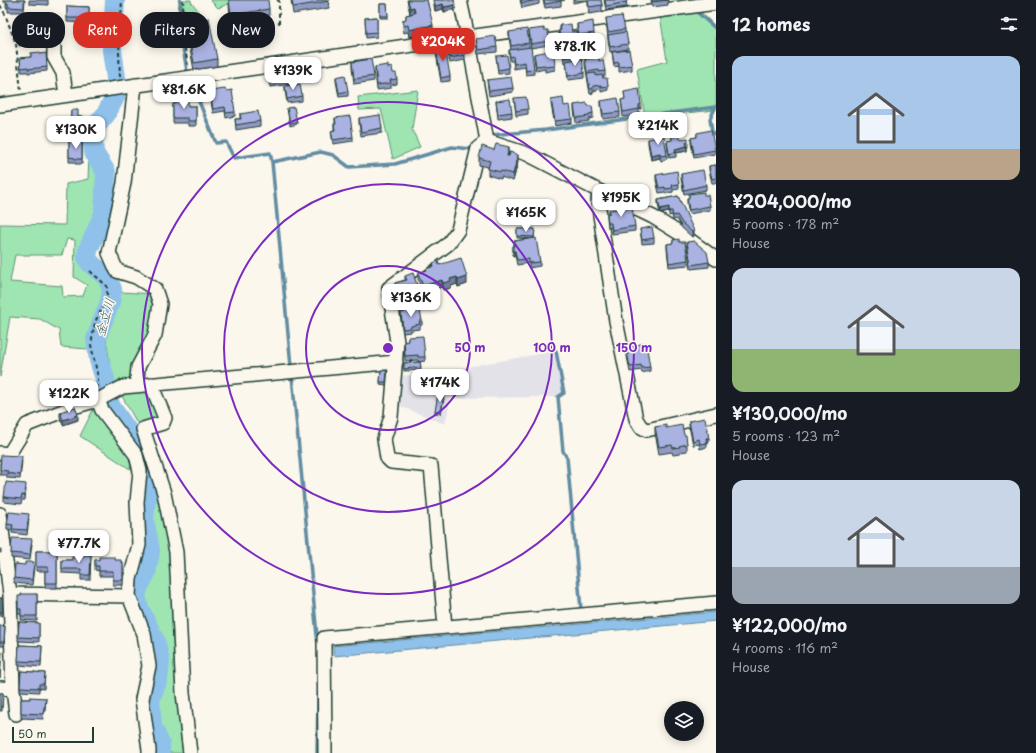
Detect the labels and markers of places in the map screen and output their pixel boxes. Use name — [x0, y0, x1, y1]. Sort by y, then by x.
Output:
pin: ¥204K — [415, 28, 471, 62]
pin: ¥78.1K — [542, 33, 608, 67]
pin: ¥139K — [265, 57, 321, 91]
pin: ¥81.6K — [151, 76, 217, 110]
pin: ¥214K — [630, 112, 686, 146]
pin: ¥130K — [48, 116, 104, 150]
pin: ¥195K — [593, 184, 649, 218]
pin: ¥165K — [498, 199, 554, 233]
pin: ¥136K — [383, 284, 439, 318]
centre of rings — [381, 341, 395, 355]
pin: ¥174K — [412, 369, 468, 403]
pin: ¥122K — [41, 380, 97, 414]
pin: ¥77.7K — [46, 530, 112, 564]

